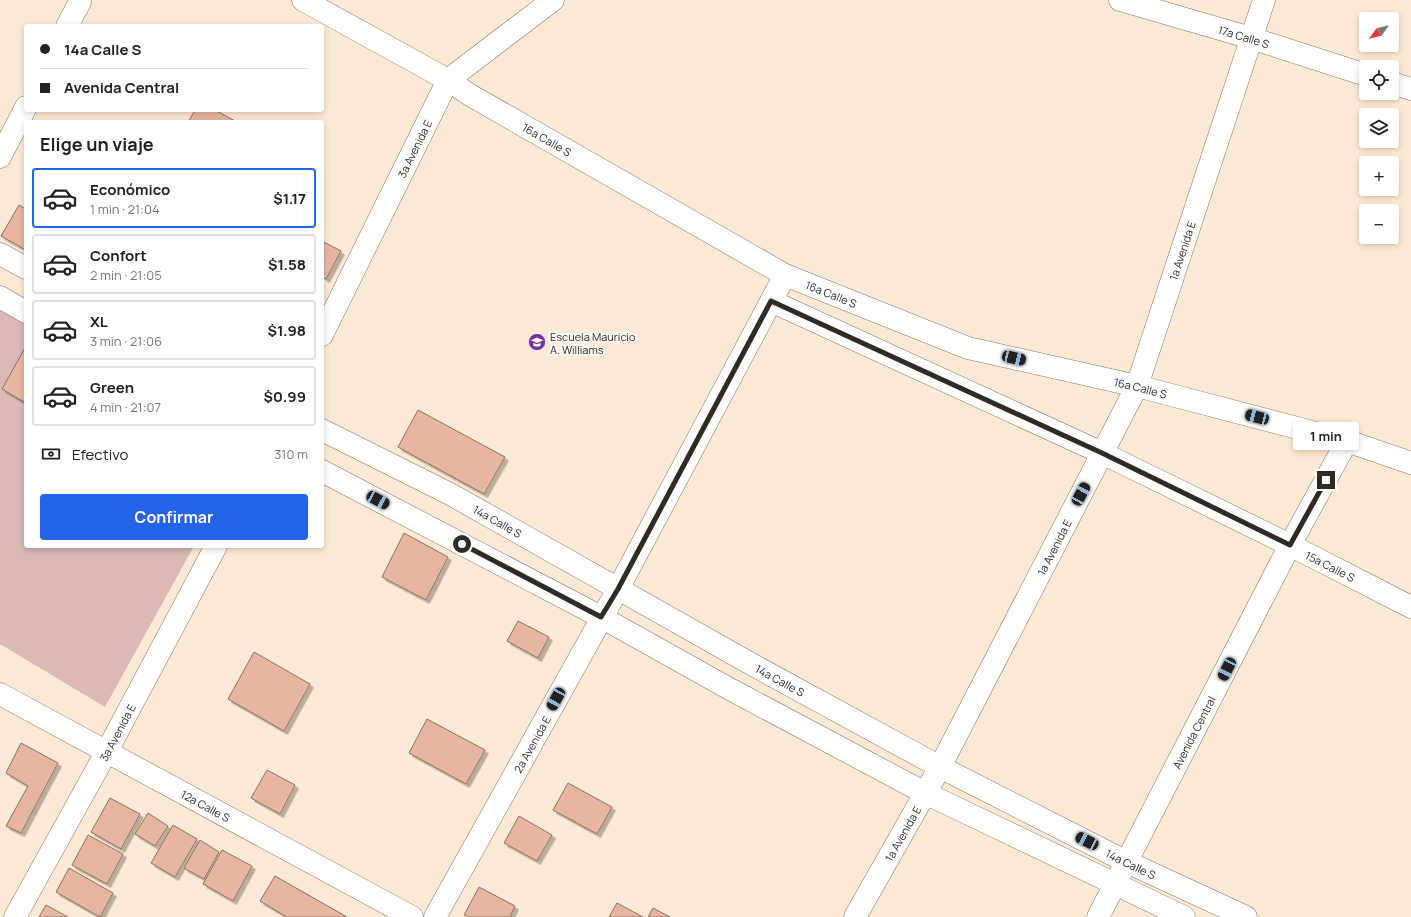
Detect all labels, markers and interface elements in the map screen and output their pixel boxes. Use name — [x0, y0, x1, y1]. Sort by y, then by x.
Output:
north arrow — [1359, 12, 1399, 52]
map controls — [1359, 12, 1399, 244]
street label: 17a Calle S — [1216, 21, 1272, 51]
text: 14a Calle S — [64, 39, 141, 60]
button: locate — [1359, 60, 1399, 100]
text: Avenida Central — [64, 77, 179, 98]
button: layers — [1359, 108, 1399, 148]
street label: 3a Avenida E — [393, 117, 435, 180]
street label: 16a Calle S — [520, 119, 574, 159]
text: Elige un viaje — [40, 132, 154, 156]
button: + — [1359, 156, 1399, 196]
text: Económico — [90, 179, 170, 200]
icon: car — [42, 180, 78, 216]
text: $1.17 — [273, 188, 306, 209]
text: 1 min · 21:04 — [90, 200, 160, 218]
button: − — [1359, 204, 1399, 244]
street label: 1a Avenida E — [1165, 219, 1198, 282]
text: Confort — [90, 245, 147, 266]
icon: car — [42, 246, 78, 282]
text: $1.58 — [268, 254, 306, 275]
text: 2 min · 21:05 — [90, 266, 162, 284]
street label: 16a Calle S — [804, 277, 859, 311]
text: XL — [90, 311, 108, 332]
icon: car — [42, 312, 78, 348]
text: $1.98 — [268, 320, 306, 341]
place label: Escuela Mauricio A. Williams — [550, 329, 636, 357]
text: 3 min · 21:06 — [90, 332, 162, 350]
school or university icon: Escuela Mauricio A. Williams — [527, 332, 547, 352]
car — [1001, 349, 1027, 367]
street label: 16a Calle S — [1113, 374, 1169, 401]
text: Green — [90, 377, 134, 398]
icon: car — [42, 378, 78, 414]
text: $0.99 — [264, 386, 306, 407]
text: 4 min · 21:07 — [90, 398, 161, 416]
car — [1244, 408, 1270, 426]
callout: 1 min — [1293, 422, 1359, 450]
text: 1 min — [1310, 427, 1342, 445]
icon: cash — [40, 443, 62, 465]
text: Efectivo — [72, 444, 128, 465]
text: 310 m — [274, 445, 308, 463]
route end — [1317, 471, 1335, 489]
car — [1070, 481, 1092, 507]
car — [365, 489, 391, 511]
button: Confirmar — [40, 494, 308, 540]
street label: 14a Calle S — [471, 501, 525, 541]
street label: 1a Avenida E — [1033, 517, 1074, 578]
route start — [453, 535, 471, 553]
street label: 15a Calle S — [1303, 547, 1358, 585]
car — [1216, 656, 1238, 682]
street label: 14a Calle S — [753, 660, 808, 699]
car — [545, 686, 567, 712]
street label: Avenida Central — [1168, 693, 1218, 771]
street label: 3a Avenida E — [95, 701, 138, 764]
street label: 2a Avenida E — [510, 713, 553, 775]
street label: 12a Calle S — [179, 786, 233, 825]
street label: 1a Avenida E — [881, 803, 924, 864]
car — [1074, 830, 1100, 852]
street label: 14a Calle S — [1103, 845, 1159, 882]

